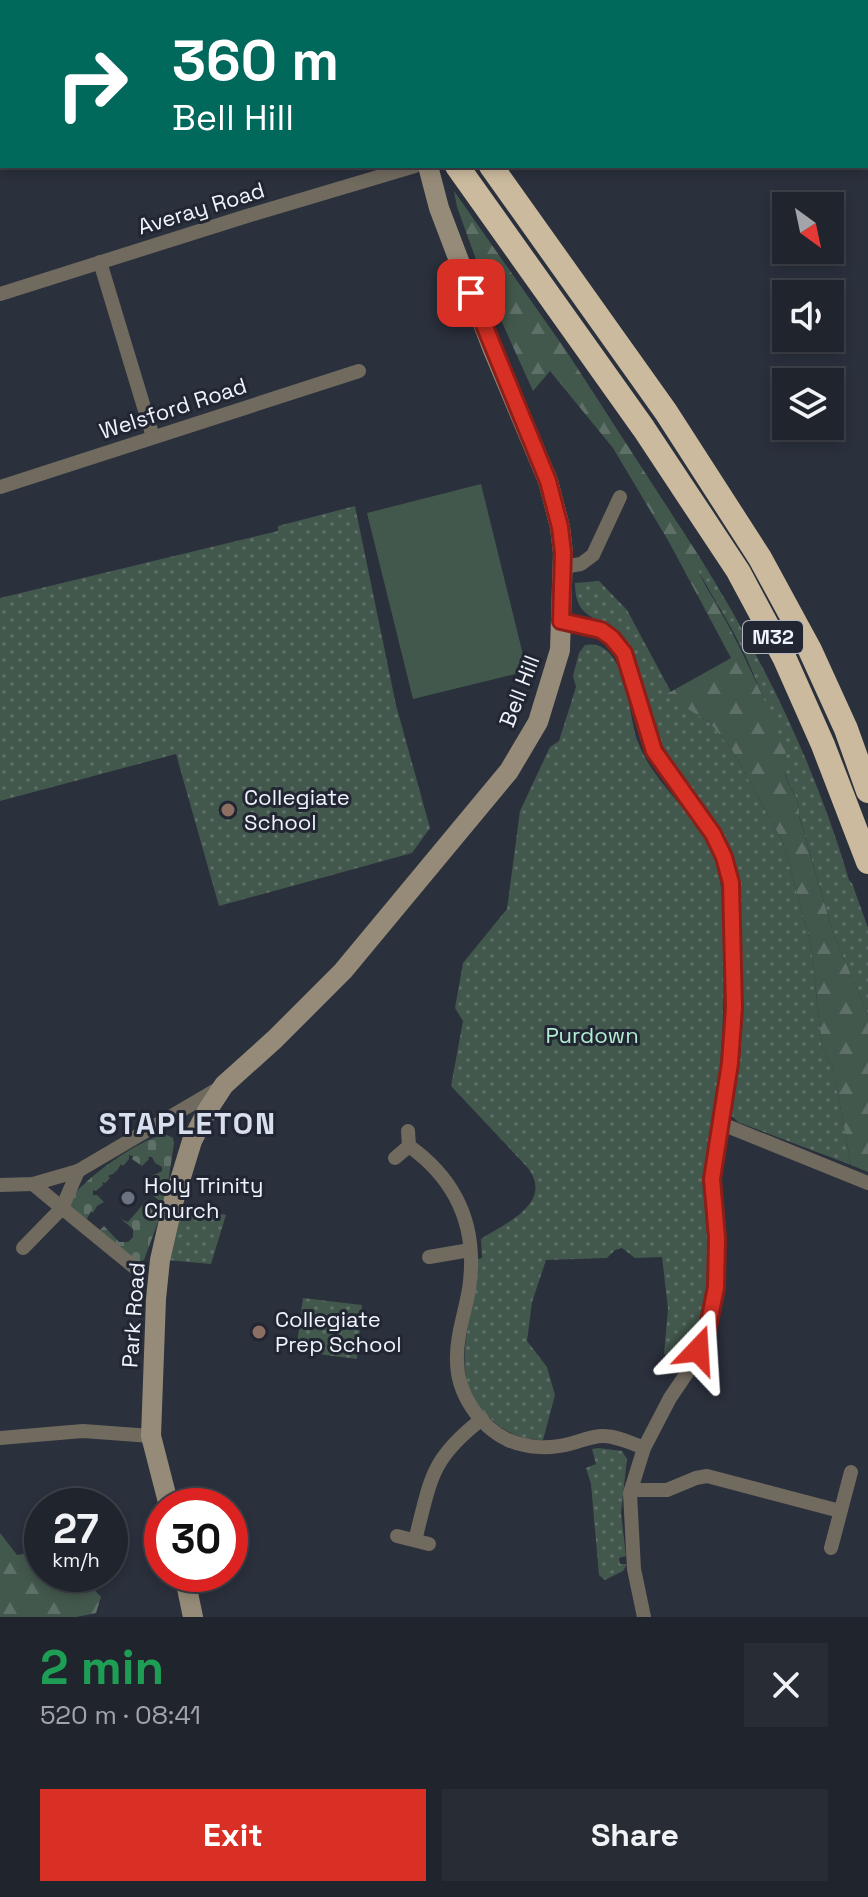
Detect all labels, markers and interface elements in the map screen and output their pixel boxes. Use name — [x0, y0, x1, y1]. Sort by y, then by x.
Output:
text: 360 m — [172, 25, 339, 96]
icon: right — [40, 32, 144, 136]
text: Bell Hill — [172, 95, 294, 141]
street label: Averay Road — [134, 175, 268, 241]
north arrow — [772, 192, 844, 264]
map controls — [772, 192, 844, 440]
pin — [437, 259, 505, 327]
icon: arrive — [449, 271, 493, 315]
button: sound — [772, 280, 844, 352]
button: layers — [772, 368, 844, 440]
street label: Welsford Road — [96, 371, 250, 445]
road number: M32 — [743, 621, 803, 653]
street label: Bell Hill — [493, 651, 545, 731]
place label: Collegiate School — [244, 783, 350, 836]
marker: Collegiate School — [219, 801, 237, 819]
park label: Purdown — [545, 1021, 639, 1049]
district label: STAPLETON — [99, 1104, 277, 1143]
place label: Holy Trinity Church — [144, 1171, 263, 1224]
marker: Holy Trinity Church — [119, 1189, 137, 1207]
street label: Park Road — [115, 1261, 151, 1369]
place label: Collegiate Prep School — [275, 1305, 402, 1358]
position arrow — [656, 1308, 740, 1392]
marker: Collegiate Prep School — [250, 1323, 268, 1341]
speed limit sign: 30 — [144, 1488, 248, 1592]
text: 27 — [53, 1504, 99, 1555]
text: km/h — [52, 1547, 100, 1573]
text: 2 min — [40, 1637, 164, 1698]
button: close — [744, 1643, 828, 1727]
text: 520 m · 08:41 — [40, 1698, 201, 1732]
button: Exit — [40, 1789, 426, 1881]
button: Share — [442, 1789, 828, 1881]

